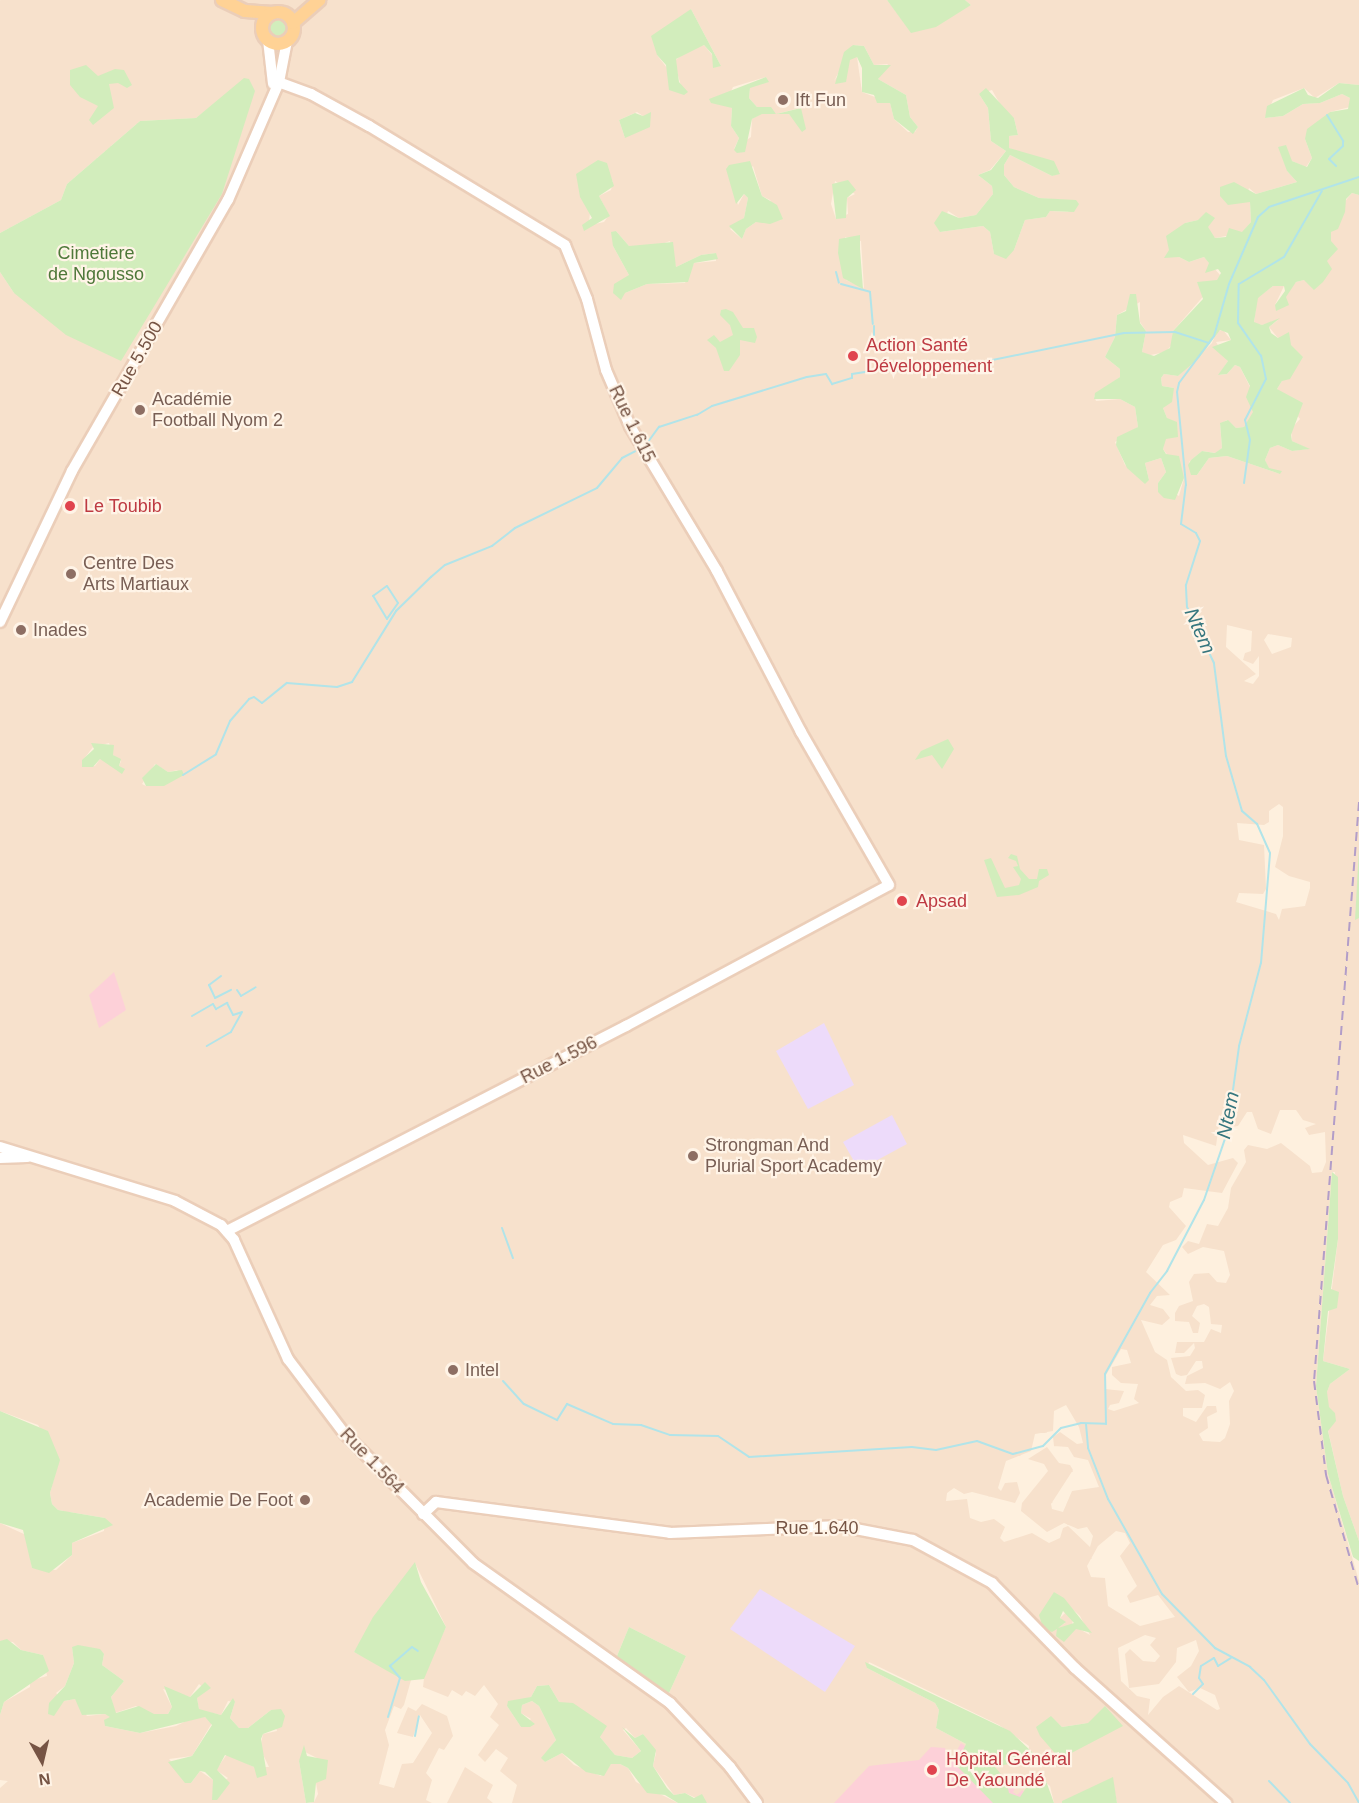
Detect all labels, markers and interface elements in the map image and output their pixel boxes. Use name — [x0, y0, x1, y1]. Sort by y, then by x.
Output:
place label: Ift Fun — [795, 89, 846, 111]
marker: Ift Fun — [776, 93, 790, 107]
park label: Cimetiere de Ngousso — [48, 243, 144, 286]
street label: Rue 5.500 — [107, 318, 167, 400]
place label: Action Santé Développement — [866, 335, 992, 378]
marker: Action Santé Développement — [844, 347, 862, 365]
street label: Rue 1.615 — [604, 382, 660, 466]
place label: Académie Football Nyom 2 — [152, 389, 283, 432]
marker: Académie Football Nyom 2 — [133, 403, 147, 417]
place label: Le Toubib — [84, 495, 162, 517]
marker: Le Toubib — [61, 497, 79, 515]
place label: Centre Des Arts Martiaux — [83, 553, 189, 596]
marker: Centre Des Arts Martiaux — [64, 567, 78, 581]
water label: Ntem — [1179, 604, 1221, 658]
place label: Inades — [33, 619, 87, 641]
marker: Inades — [14, 623, 28, 637]
place label: Apsad — [916, 890, 967, 912]
marker: Apsad — [893, 892, 911, 910]
street label: Rue 1.596 — [517, 1032, 601, 1088]
water label: Ntem — [1212, 1089, 1244, 1141]
place label: Strongman And Plurial Sport Academy — [705, 1135, 883, 1178]
marker: Strongman And Plurial Sport Academy — [686, 1149, 700, 1163]
place label: Intel — [465, 1359, 499, 1381]
marker: Intel — [446, 1363, 460, 1377]
street label: Rue 1.564 — [335, 1424, 409, 1498]
place label: Academie De Foot — [144, 1489, 293, 1511]
marker: Academie De Foot — [298, 1493, 312, 1507]
street label: Rue 1.640 — [775, 1517, 859, 1539]
north arrow — [12, 1731, 72, 1791]
place label: Hôpital Général De Yaoundé — [946, 1749, 1071, 1792]
marker: Hôpital Général De Yaoundé — [923, 1761, 941, 1779]
text: N — [38, 1770, 51, 1789]

